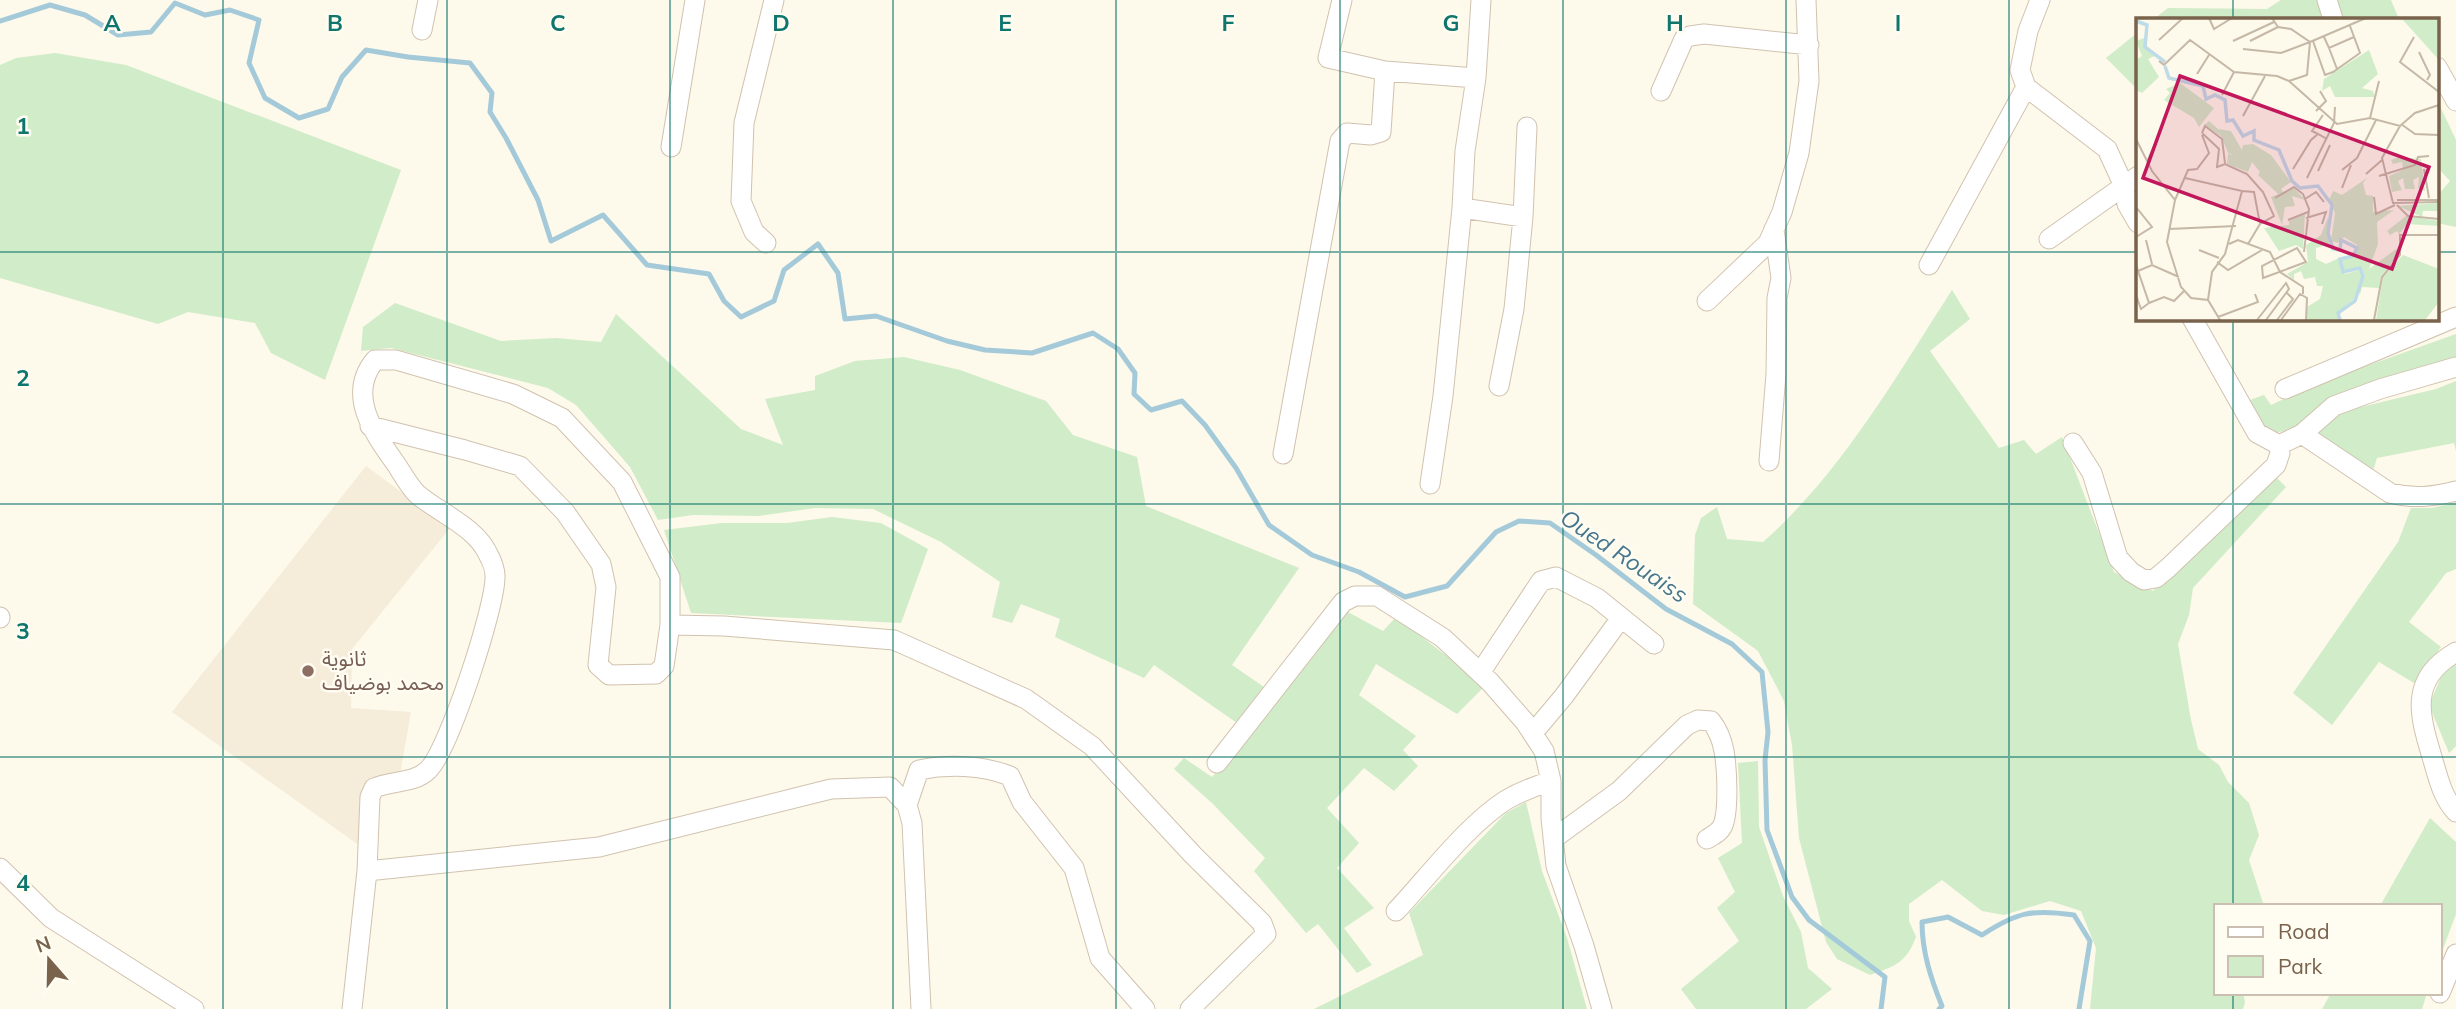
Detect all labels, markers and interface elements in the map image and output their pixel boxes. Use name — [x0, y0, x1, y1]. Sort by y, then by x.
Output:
text: A — [103, 8, 121, 37]
text: B — [327, 8, 343, 37]
text: C — [550, 8, 566, 37]
text: D — [772, 8, 790, 37]
text: E — [998, 8, 1012, 37]
text: F — [1221, 8, 1235, 37]
text: G — [1442, 8, 1460, 37]
text: H — [1666, 8, 1684, 37]
text: I — [1895, 8, 1901, 37]
inset map — [2136, 18, 2438, 320]
text: 1 — [16, 111, 30, 140]
text: 2 — [16, 363, 30, 392]
water label: Oued Rouaiss — [1555, 502, 1694, 609]
text: 3 — [16, 616, 30, 645]
place label: ثانوية محمد بوضياف — [322, 645, 444, 695]
marker: ثانوية محمد بوضياف — [300, 663, 316, 679]
text: 4 — [16, 868, 30, 897]
legend — [2214, 904, 2442, 995]
text: Road — [2278, 918, 2329, 944]
north arrow — [14, 925, 84, 995]
text: N — [32, 930, 54, 958]
text: Park — [2278, 953, 2322, 979]

